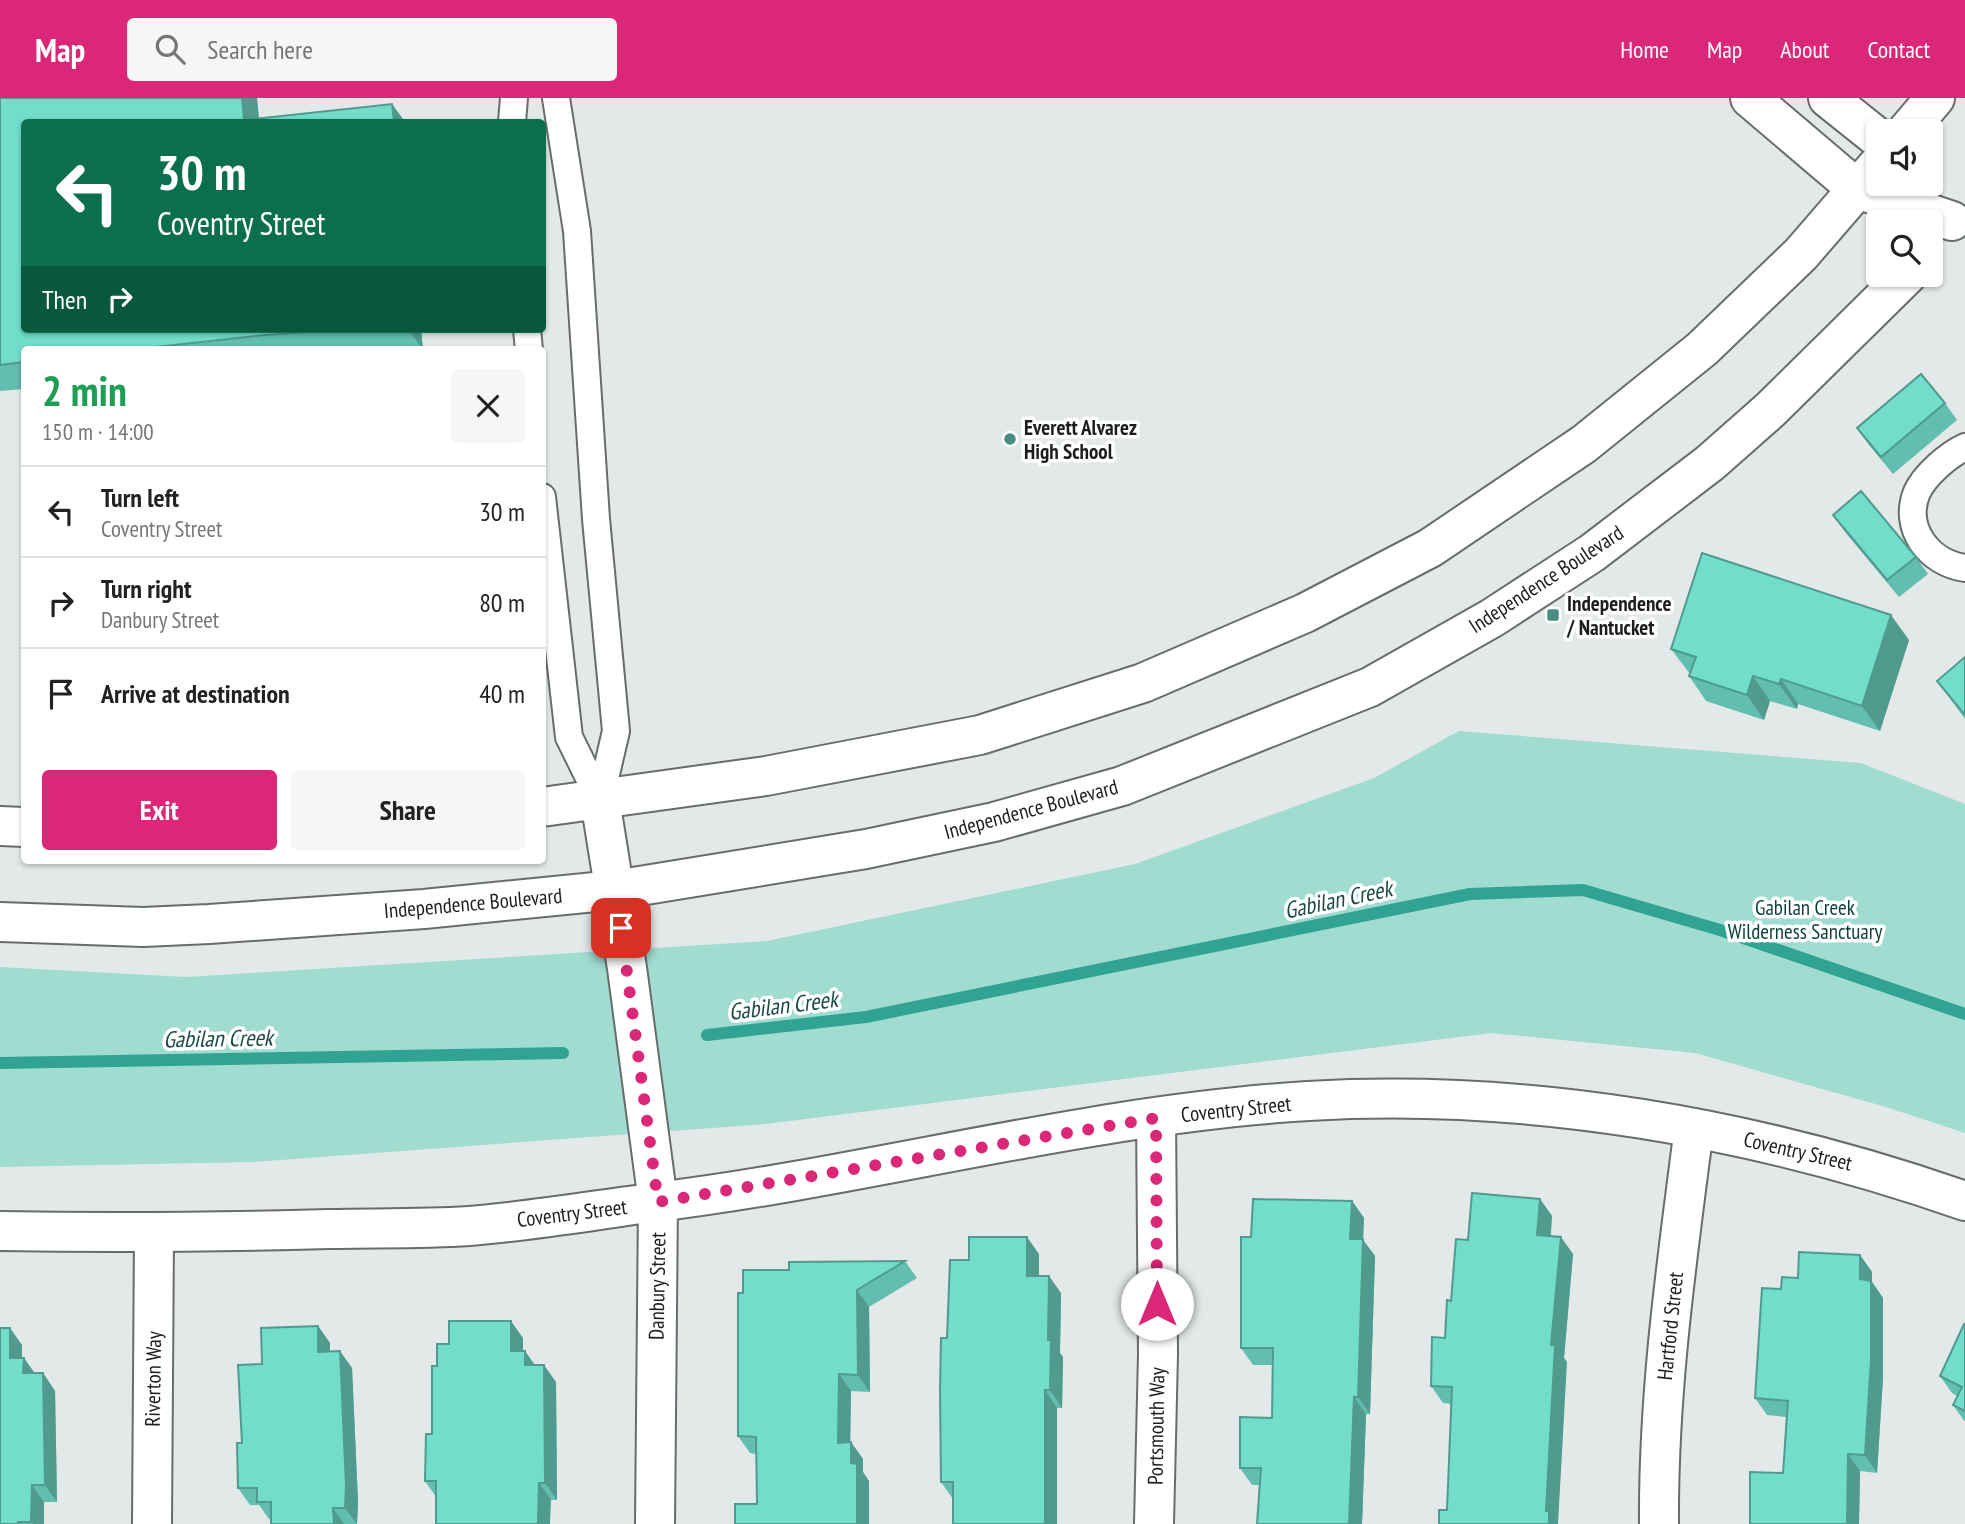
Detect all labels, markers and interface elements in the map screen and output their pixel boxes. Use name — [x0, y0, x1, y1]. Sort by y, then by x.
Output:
search box — [127, 18, 617, 81]
text: Map — [35, 28, 85, 71]
icon: search — [151, 30, 189, 68]
text: Search here — [207, 33, 313, 66]
text: Home — [1620, 34, 1669, 65]
text: Map — [1707, 34, 1742, 65]
text: About — [1780, 34, 1829, 65]
text: Contact — [1867, 34, 1930, 65]
map controls — [1866, 119, 1943, 287]
button: sound — [1866, 119, 1943, 196]
text: 30 m — [157, 140, 246, 204]
icon: left — [42, 147, 133, 238]
text: Coventry Street — [157, 202, 326, 244]
button: search — [1866, 210, 1943, 287]
icon: right — [101, 280, 139, 318]
text: Then — [42, 283, 87, 316]
text: 2 min — [42, 363, 127, 418]
button: close — [451, 369, 525, 443]
place label: Everett Alvarez High School — [1024, 414, 1137, 465]
text: 150 m · 14:00 — [42, 417, 154, 446]
marker: Everett Alvarez High School — [1002, 431, 1018, 447]
text: Turn left — [101, 481, 179, 514]
icon: left — [42, 493, 80, 531]
text: 30 m — [479, 495, 525, 528]
text: Coventry Street — [101, 514, 222, 543]
street label: Independence Boulevard — [1464, 519, 1628, 639]
text: Turn right — [101, 572, 192, 605]
icon: right — [42, 584, 80, 622]
text: 80 m — [479, 586, 525, 619]
place label: Independence / Nantucket — [1566, 590, 1671, 641]
text: Danbury Street — [101, 605, 219, 634]
marker: Independence / Nantucket — [1545, 607, 1561, 623]
icon: arrive — [42, 675, 80, 713]
text: Arrive at destination — [101, 677, 290, 710]
text: 40 m — [479, 677, 525, 710]
button: Exit — [42, 770, 277, 850]
button: Share — [291, 770, 525, 850]
street label: Independence Boulevard — [941, 773, 1121, 845]
water label: Gabilan Creek — [1282, 873, 1397, 925]
street label: Independence Boulevard — [383, 882, 563, 924]
park label: Gabilan Creek Wilderness Sanctuary — [1728, 894, 1882, 945]
pin — [591, 898, 651, 958]
icon: arrive — [602, 909, 640, 947]
water label: Gabilan Creek — [727, 984, 842, 1026]
water label: Gabilan Creek — [163, 1022, 276, 1053]
street label: Coventry Street — [1180, 1090, 1293, 1128]
street label: Coventry Street — [1741, 1125, 1855, 1177]
street label: Coventry Street — [515, 1193, 629, 1233]
street label: Danbury Street — [643, 1232, 671, 1340]
position arrow — [1120, 1267, 1194, 1341]
street label: Hartford Street — [1651, 1270, 1689, 1381]
street label: Riverton Way — [139, 1331, 167, 1427]
street label: Portsmouth Way — [1141, 1367, 1171, 1485]

